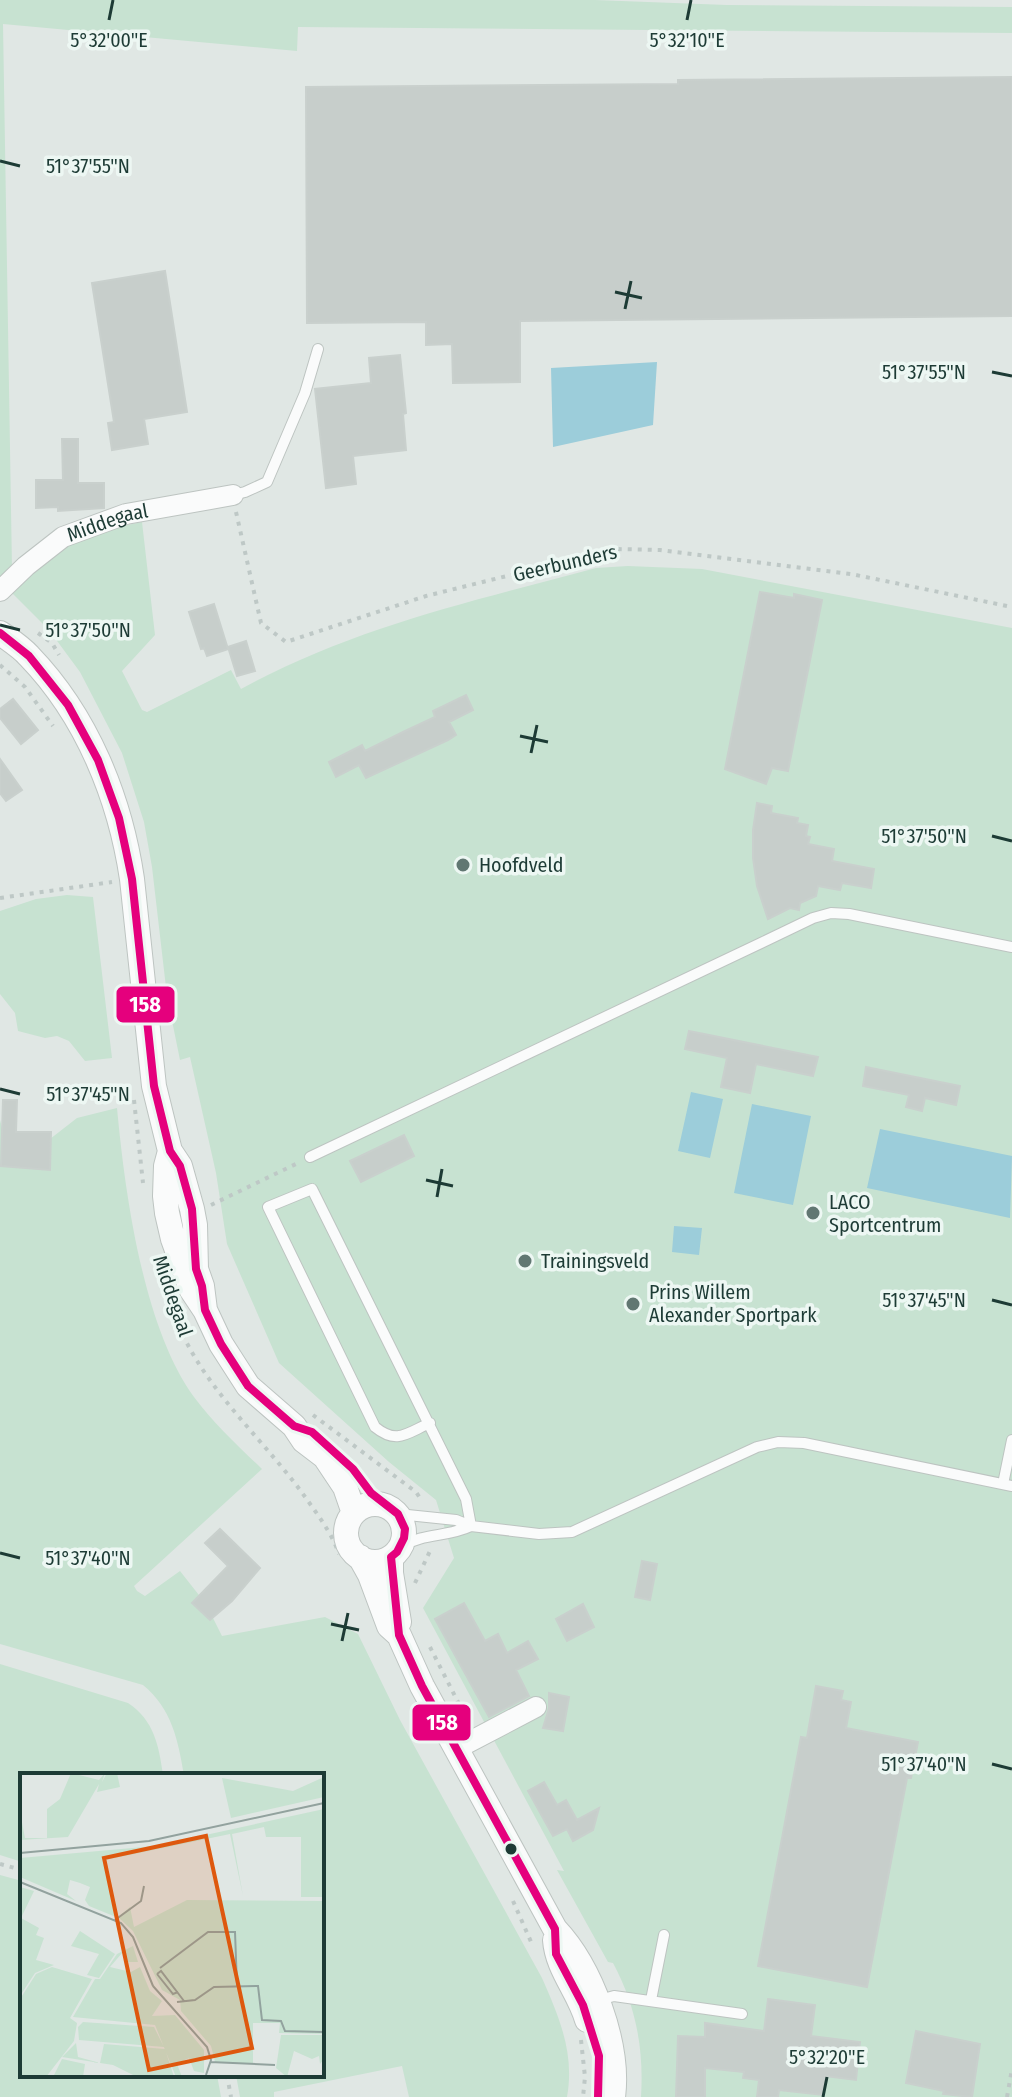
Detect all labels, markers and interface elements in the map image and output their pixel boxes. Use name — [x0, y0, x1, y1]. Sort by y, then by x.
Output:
text: 5°32'00"E — [70, 28, 148, 52]
text: 5°32'10"E — [649, 28, 725, 52]
text: 51°37'55"N — [46, 154, 130, 178]
text: 51°37'55"N — [882, 360, 966, 384]
street label: Middegaal — [63, 498, 150, 547]
street label: Geerbunders — [511, 539, 619, 587]
text: 51°37'50"N — [45, 618, 131, 642]
text: 51°37'50"N — [881, 824, 967, 848]
place label: Hoofdveld — [479, 853, 563, 877]
marker: Hoofdveld — [454, 856, 472, 874]
line badge: 158 — [115, 985, 176, 1024]
text: 158 — [129, 991, 161, 1018]
text: 51°37'45"N — [46, 1082, 130, 1106]
place label: LACO Sportcentrum — [829, 1190, 941, 1237]
marker: LACO Sportcentrum — [804, 1204, 822, 1222]
place label: Trainingsveld — [541, 1249, 649, 1273]
street label: Middegaal — [148, 1252, 198, 1340]
marker: Trainingsveld — [516, 1252, 534, 1270]
place label: Prins Willem Alexander Sportpark — [649, 1280, 817, 1327]
text: 51°37'45"N — [882, 1288, 966, 1312]
marker: Prins Willem Alexander Sportpark — [624, 1295, 642, 1313]
text: 51°37'40"N — [45, 1546, 131, 1570]
line badge: 158 — [411, 1703, 472, 1742]
text: 158 — [426, 1709, 458, 1736]
text: 51°37'40"N — [881, 1752, 967, 1776]
inset map — [20, 1773, 324, 2077]
unlabelled marker — [503, 1841, 519, 1857]
text: 5°32'20"E — [789, 2045, 865, 2069]

